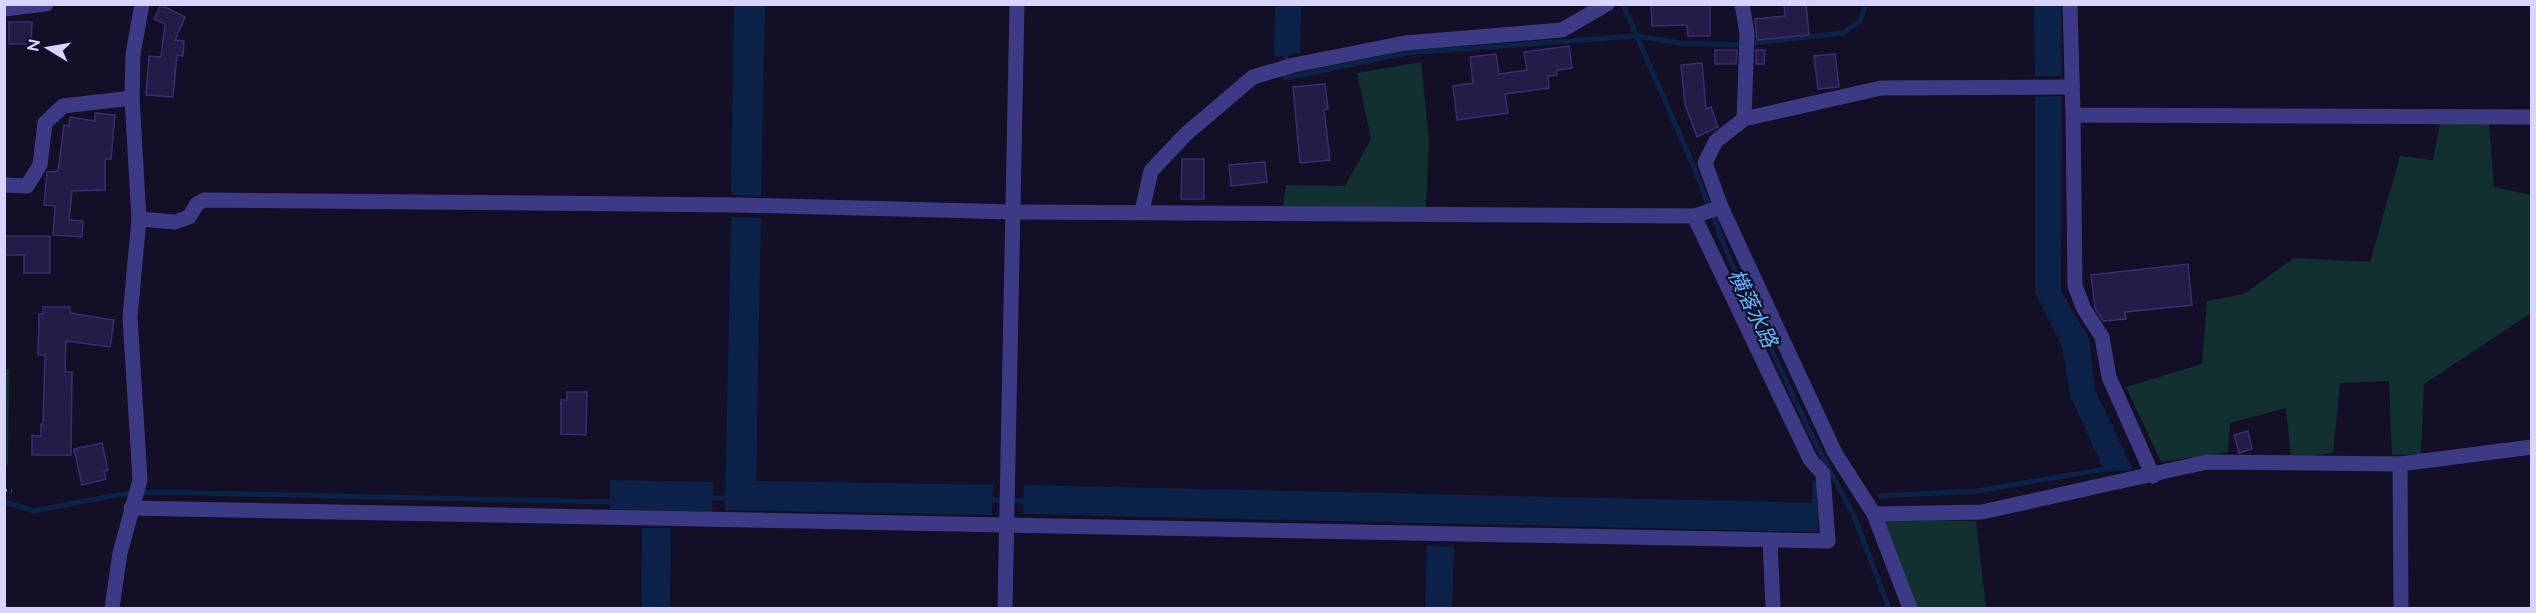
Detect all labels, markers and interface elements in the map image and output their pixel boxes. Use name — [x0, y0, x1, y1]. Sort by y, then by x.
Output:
north arrow — [18, 18, 78, 78]
text: N — [23, 37, 44, 53]
water label: 横落水路 — [1723, 265, 1784, 353]

